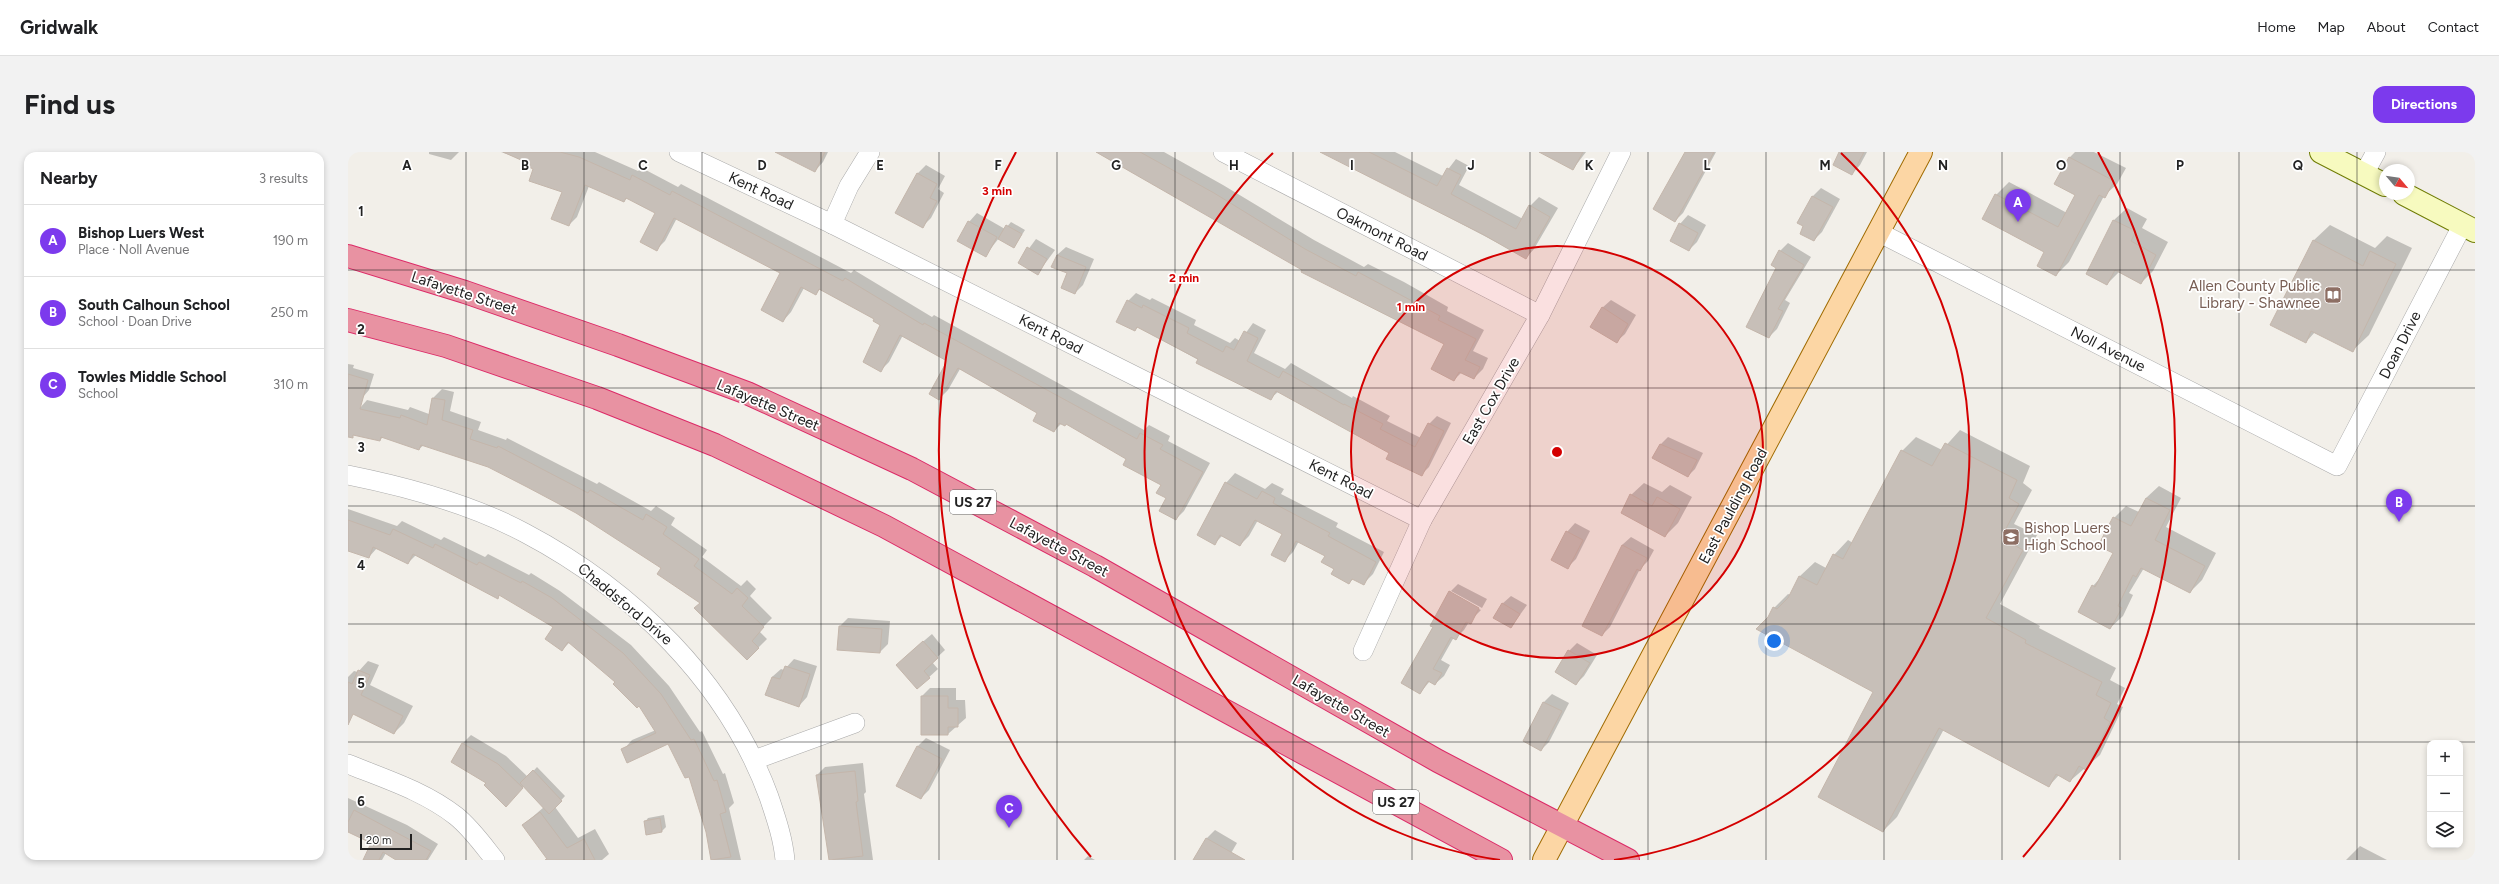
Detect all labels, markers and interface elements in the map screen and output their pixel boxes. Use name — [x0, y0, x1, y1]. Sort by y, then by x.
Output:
text: Gridwalk — [20, 16, 98, 39]
text: Home — [2257, 19, 2296, 36]
text: Map — [2318, 19, 2345, 36]
text: About — [2367, 19, 2406, 36]
text: Contact — [2428, 19, 2479, 36]
button: Directions — [2373, 86, 2475, 123]
text: Find us — [24, 87, 115, 121]
text: A — [402, 158, 412, 173]
text: B — [521, 158, 529, 173]
text: C — [638, 158, 648, 173]
text: D — [757, 158, 767, 173]
text: E — [876, 158, 884, 173]
text: F — [994, 158, 1002, 173]
text: G — [1111, 158, 1121, 173]
text: H — [1229, 158, 1239, 173]
text: I — [1350, 158, 1354, 173]
text: J — [1467, 158, 1475, 173]
text: K — [1585, 158, 1594, 173]
text: L — [1704, 158, 1711, 173]
text: M — [1819, 158, 1831, 173]
text: N — [1938, 158, 1948, 173]
text: O — [2056, 158, 2066, 173]
text: P — [2176, 158, 2184, 173]
text: Q — [2293, 158, 2303, 173]
north arrow — [2379, 164, 2415, 200]
text: Nearby — [40, 168, 98, 188]
street label: Kent Road — [726, 168, 796, 214]
text: 3 results — [259, 171, 308, 186]
text: 3 min — [982, 184, 1012, 198]
pin: A — [2005, 189, 2031, 222]
street label: Oakmont Road — [1333, 203, 1431, 265]
text: 1 — [358, 204, 364, 219]
text: Bishop Luers West — [78, 224, 205, 242]
text: A — [48, 233, 58, 248]
text: 190 m — [273, 233, 308, 248]
text: Place · Noll Avenue — [78, 242, 189, 257]
street label: Lafayette Street — [409, 268, 519, 319]
text: 2 min — [1169, 271, 1199, 285]
place label: Allen County Public Library - Shawnee — [2189, 277, 2320, 312]
library icon: Allen County Public Library - Shawnee — [2323, 285, 2343, 305]
text: South Calhoun School — [78, 296, 230, 314]
text: 1 min — [1397, 300, 1425, 314]
text: B — [49, 305, 57, 320]
text: 250 m — [271, 305, 308, 320]
street label: Doan Drive — [2375, 308, 2425, 382]
street label: Kent Road — [1016, 310, 1086, 358]
text: School · Doan Drive — [78, 314, 192, 329]
text: 2 — [357, 322, 365, 337]
street label: Noll Avenue — [2068, 323, 2148, 375]
street label: East Cox Drive — [1459, 354, 1523, 448]
text: Towles Middle School — [78, 368, 226, 386]
street label: Lafayette Street — [714, 375, 822, 435]
text: C — [48, 377, 58, 392]
text: 310 m — [273, 377, 308, 392]
text: School — [78, 386, 118, 401]
text: 3 — [357, 440, 365, 455]
centre of rings — [1550, 445, 1564, 459]
street label: East Paulding Road — [1695, 445, 1771, 567]
street label: Kent Road — [1306, 455, 1376, 503]
pin: B — [2386, 489, 2412, 522]
road number: US 27 — [950, 490, 996, 514]
street label: Lafayette Street — [1006, 513, 1112, 581]
place label: Bishop Luers High School — [2024, 519, 2110, 554]
school or university icon: Bishop Luers High School — [2001, 527, 2021, 547]
text: 4 — [357, 558, 365, 573]
street label: Chaddsford Drive — [574, 559, 676, 649]
your location — [1764, 631, 1784, 651]
street label: Lafayette Street — [1289, 671, 1393, 741]
text: 5 — [357, 676, 365, 691]
map controls — [2427, 740, 2463, 848]
button: + — [2427, 740, 2463, 776]
button: − — [2427, 776, 2463, 812]
road number: US 27 — [1373, 790, 1419, 814]
text: 6 — [357, 794, 365, 809]
pin: C — [996, 795, 1022, 828]
button: layers — [2427, 812, 2463, 848]
scale bar — [360, 832, 412, 851]
text: 20 m — [366, 834, 391, 847]

